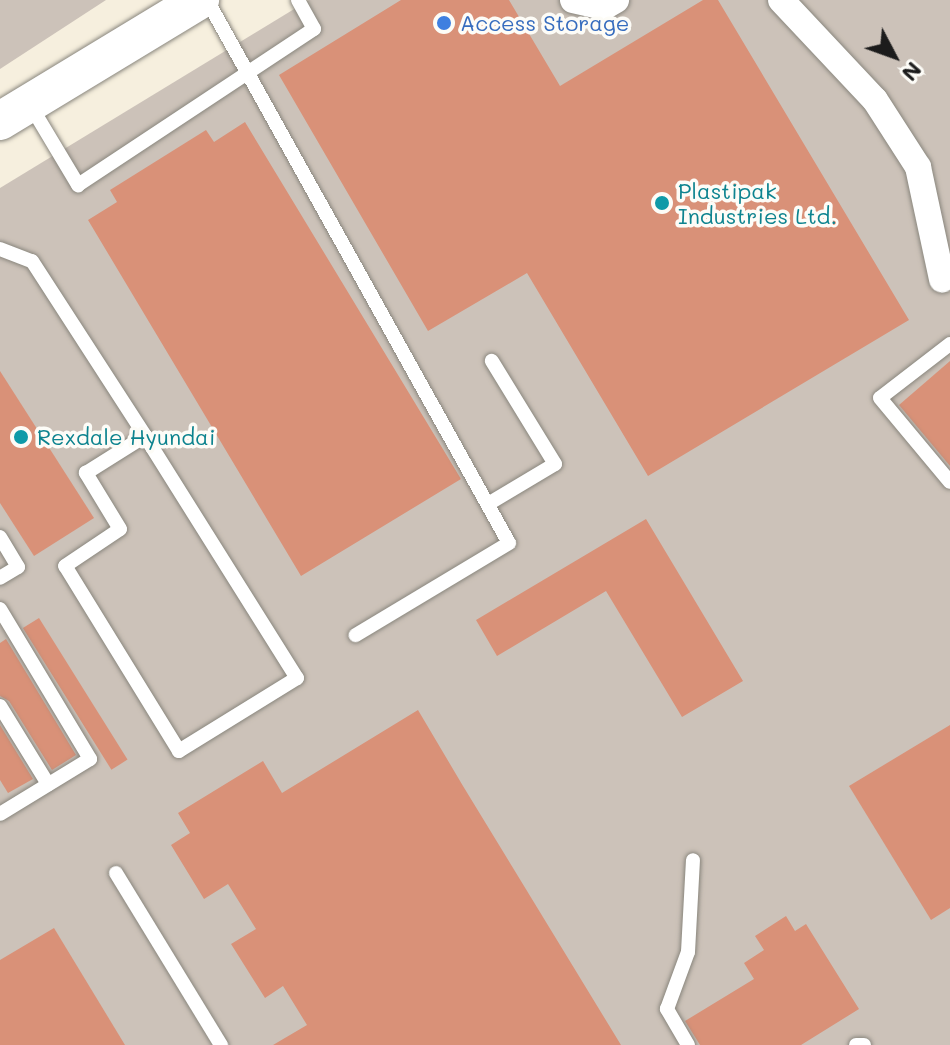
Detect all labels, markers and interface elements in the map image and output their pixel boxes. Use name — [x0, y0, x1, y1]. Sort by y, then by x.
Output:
place label: Access Storage — [460, 10, 629, 36]
marker: Access Storage — [435, 14, 453, 32]
north arrow — [854, 16, 934, 96]
text: N — [896, 56, 929, 88]
place label: Plastipak Industries Ltd. — [678, 177, 837, 228]
marker: Plastipak Industries Ltd. — [653, 194, 671, 212]
place label: Rexdale Hyundai — [37, 424, 216, 450]
marker: Rexdale Hyundai — [12, 428, 30, 446]

